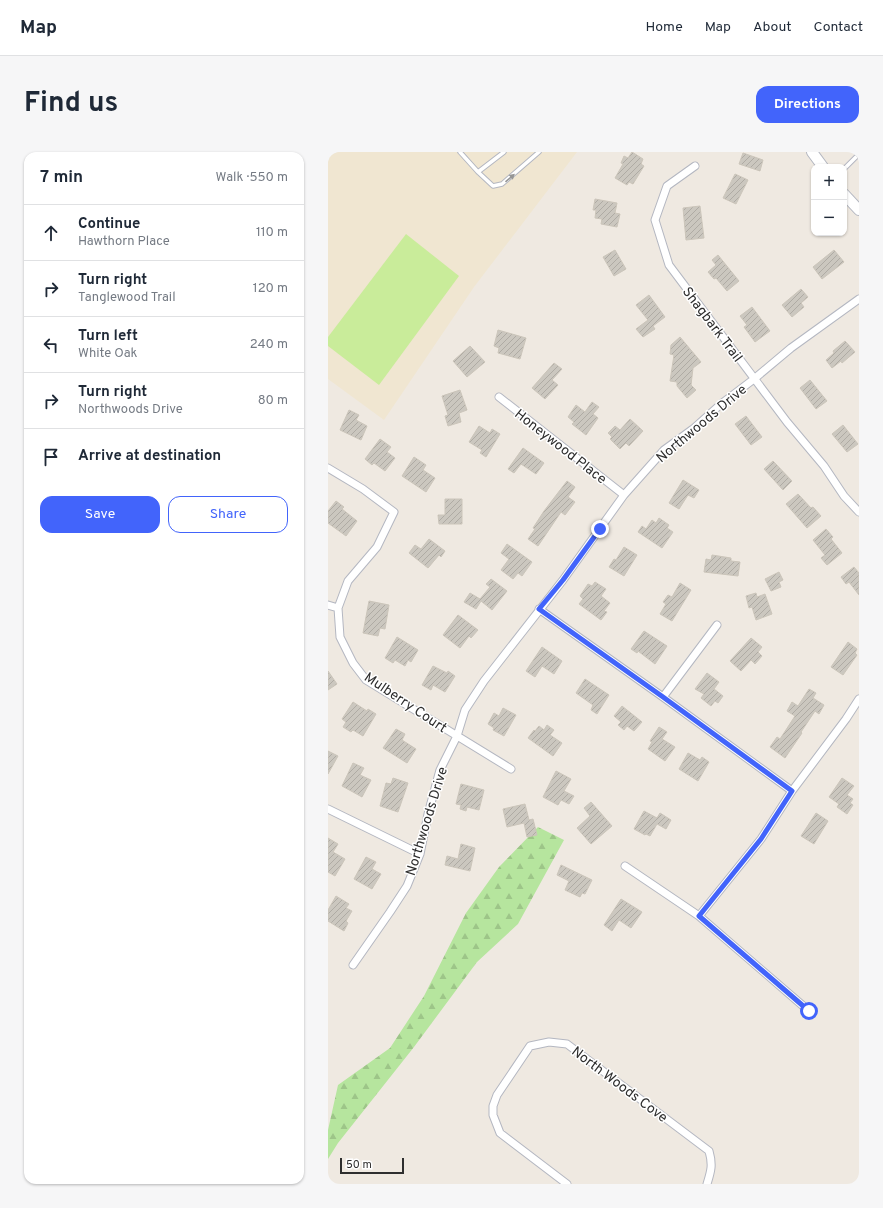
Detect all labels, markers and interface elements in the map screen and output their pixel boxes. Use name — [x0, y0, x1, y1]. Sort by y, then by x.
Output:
text: Map — [20, 16, 57, 40]
text: Home — [646, 19, 683, 36]
text: Map — [705, 19, 731, 36]
text: About — [753, 19, 792, 36]
text: Contact — [814, 19, 863, 36]
text: Find us — [24, 86, 118, 122]
button: Directions — [756, 86, 859, 123]
map controls — [811, 164, 847, 236]
button: + — [811, 164, 847, 200]
text: 7 min — [40, 167, 83, 189]
text: Walk · 550 m — [216, 170, 288, 186]
one-way arrow — [504, 173, 515, 182]
button: − — [811, 200, 847, 236]
text: Continue — [78, 215, 140, 234]
icon: ahead — [40, 222, 62, 244]
text: 110 m — [256, 225, 288, 241]
text: Hawthorn Place — [78, 234, 170, 250]
text: Turn right — [78, 271, 147, 290]
icon: right — [40, 278, 62, 300]
text: 120 m — [253, 281, 288, 297]
street label: Shagbark Trail — [678, 284, 746, 366]
text: Tanglewood Trail — [78, 290, 176, 306]
text: Turn left — [78, 327, 138, 346]
icon: left — [40, 334, 62, 356]
text: 240 m — [250, 337, 288, 353]
text: White Oak — [78, 346, 137, 362]
street label: Northwoods Drive — [653, 381, 751, 467]
text: Turn right — [78, 383, 147, 402]
icon: right — [40, 390, 62, 412]
text: 80 m — [258, 393, 288, 409]
text: Northwoods Drive — [78, 402, 183, 418]
street label: Honeywood Place — [511, 406, 609, 488]
icon: arrive — [40, 446, 62, 468]
text: Arrive at destination — [78, 447, 221, 466]
button: Save — [40, 496, 160, 533]
button: Share — [168, 496, 288, 533]
route end — [591, 520, 609, 538]
street label: Mulberry Court — [361, 669, 450, 737]
street label: Northwoods Drive — [403, 765, 452, 878]
route start — [800, 1002, 818, 1020]
street label: North Woods Cove — [568, 1043, 671, 1127]
scale bar — [340, 1156, 404, 1175]
text: 50 m — [346, 1158, 372, 1172]

